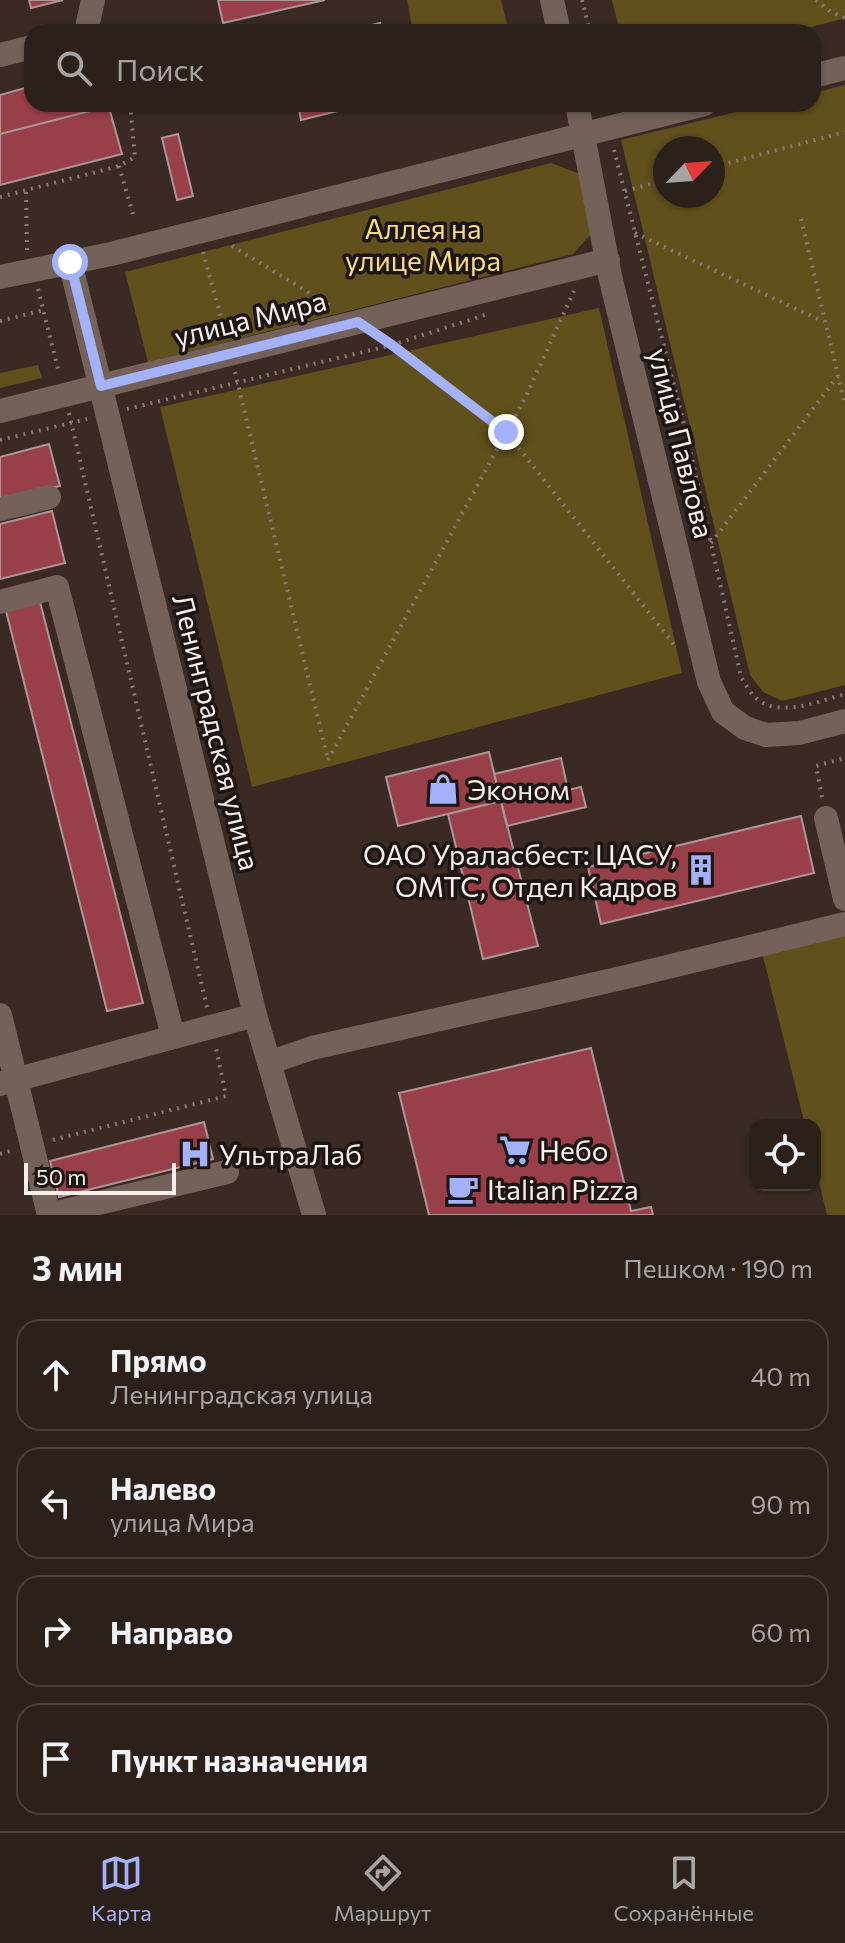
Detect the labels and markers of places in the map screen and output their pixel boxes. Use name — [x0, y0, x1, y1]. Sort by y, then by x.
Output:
shop icon: Эконом — [426, 772, 460, 806]
place label: Эконом — [467, 772, 570, 806]
place label: ОАО Ураласбест: ЦАСУ, ОМТС, Отдел Кадров — [363, 837, 677, 903]
building icon: ОАО Ураласбест: ЦАСУ, ОМТС, Отдел Кадров — [684, 853, 718, 887]
supermarket icon: Небо — [498, 1133, 532, 1167]
place label: Небо — [539, 1133, 608, 1167]
hospital icon: УльтраЛаб — [178, 1137, 212, 1171]
place label: УльтраЛаб — [219, 1137, 362, 1171]
cafe icon: Italian Pizza — [446, 1172, 480, 1206]
place label: Italian Pizza — [487, 1172, 639, 1206]

